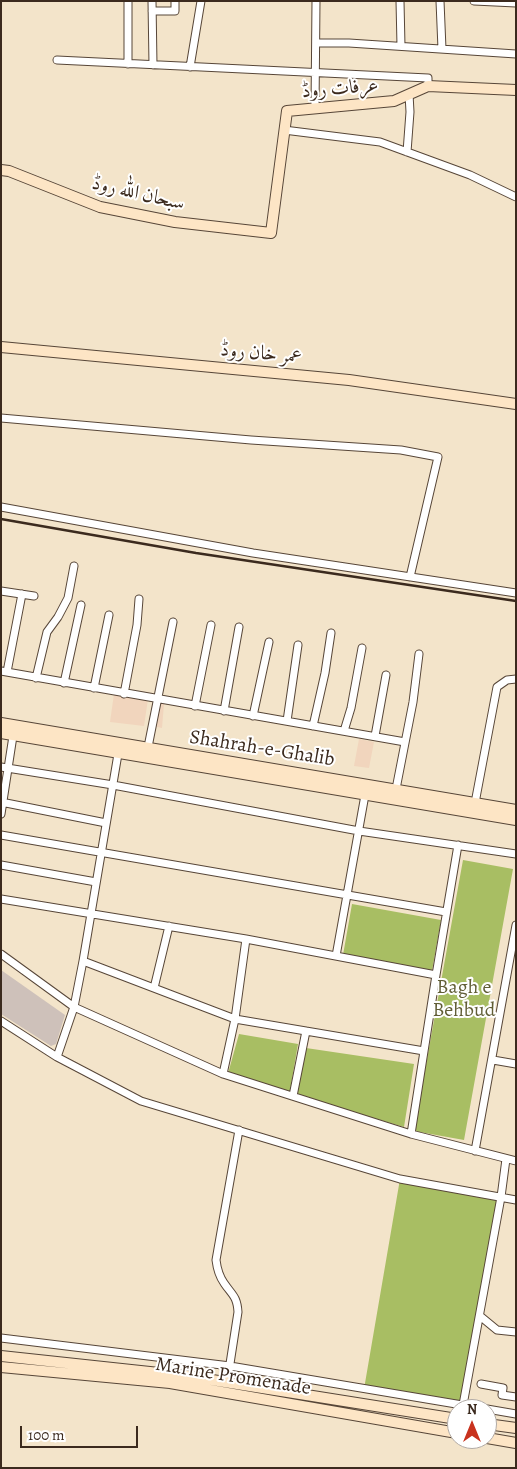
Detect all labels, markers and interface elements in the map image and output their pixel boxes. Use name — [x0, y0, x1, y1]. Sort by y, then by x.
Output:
street label: عرفات روڈ — [301, 74, 379, 104]
street label: سبحان اللہ روڈ — [89, 172, 187, 216]
street label: عمر خان روڈ — [219, 338, 303, 370]
street label: Shahrah-e-Ghalib — [188, 726, 336, 772]
park label: Bagh e Behbud — [432, 976, 496, 1023]
street label: Marine Promenade — [154, 1353, 312, 1401]
north arrow — [447, 1399, 497, 1449]
text: N — [467, 1400, 477, 1419]
scale bar — [22, 1416, 140, 1448]
text: 100 m — [28, 1425, 65, 1445]

